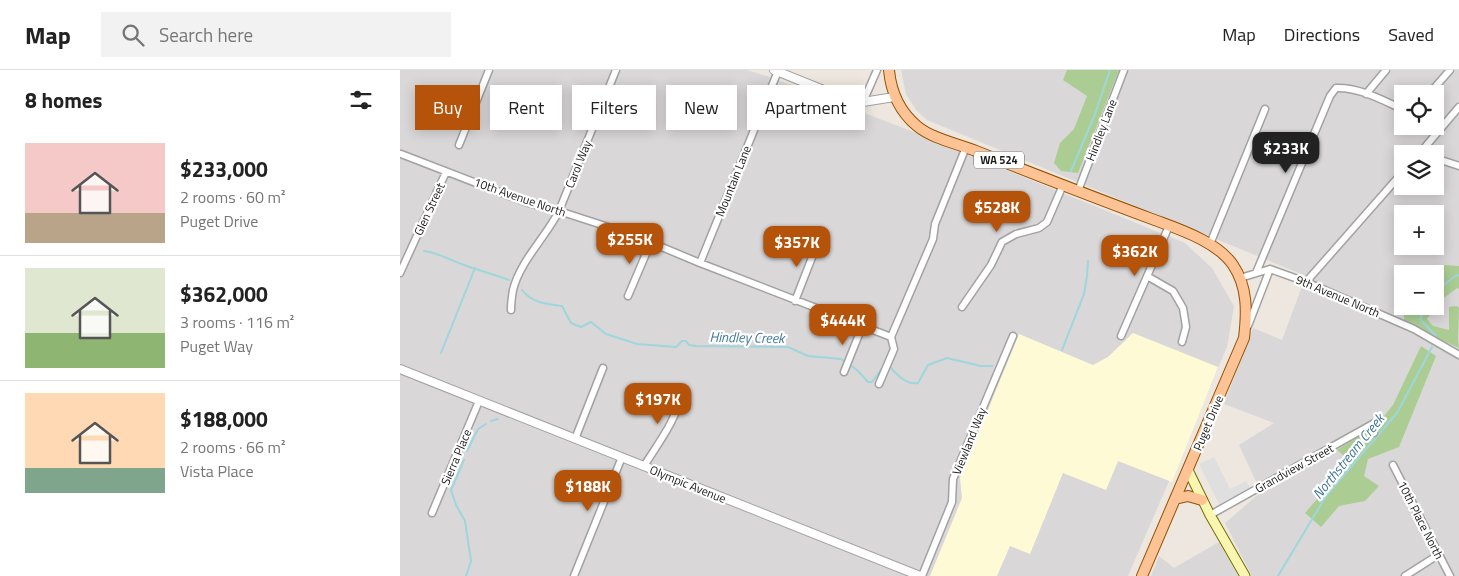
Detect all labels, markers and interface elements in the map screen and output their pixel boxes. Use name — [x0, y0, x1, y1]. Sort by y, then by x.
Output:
search box — [101, 12, 451, 57]
text: Map — [25, 17, 71, 53]
text: Search here — [159, 20, 253, 49]
icon: search — [119, 21, 147, 49]
text: Map — [1222, 21, 1256, 48]
text: Directions — [1284, 21, 1360, 48]
text: Saved — [1388, 21, 1434, 48]
text: 8 homes — [25, 84, 102, 116]
chip: Buy — [415, 85, 480, 130]
chip: Rent — [490, 85, 562, 130]
chip: Filters — [572, 85, 656, 130]
chip: New — [666, 85, 737, 130]
chip: Apartment — [747, 85, 865, 130]
map controls — [1394, 85, 1444, 315]
button: locate — [1394, 85, 1444, 135]
icon: filters — [347, 86, 375, 114]
street label: Hindley Lane — [1080, 96, 1122, 164]
pin: $233K — [1251, 132, 1321, 174]
text: $233K — [1263, 136, 1309, 160]
street label: Carol Way — [560, 137, 596, 191]
street label: Mountain Lane — [710, 143, 756, 219]
button: layers — [1394, 145, 1444, 195]
road number: WA 524 — [974, 152, 1024, 168]
text: $233,000 — [180, 153, 268, 185]
icon: home — [65, 163, 125, 223]
street label: 10th Avenue North — [471, 172, 569, 222]
street label: Glen Street — [409, 179, 450, 239]
text: 2 rooms · 60 m² — [180, 185, 285, 209]
pin: $528K — [962, 190, 1032, 233]
text: $528K — [974, 195, 1020, 219]
button: + — [1394, 205, 1444, 255]
text: Puget Drive — [180, 209, 258, 233]
pin: $255K — [595, 222, 665, 265]
pin: $357K — [762, 226, 832, 268]
text: $255K — [607, 227, 653, 251]
text: $357K — [774, 230, 820, 254]
pin: $362K — [1100, 234, 1170, 277]
text: $362K — [1112, 239, 1158, 263]
button: − — [1394, 265, 1444, 315]
street label: 9th Avenue North — [1293, 270, 1383, 322]
text: $362,000 — [180, 278, 268, 310]
icon: home — [65, 288, 125, 348]
pin: $444K — [808, 304, 878, 346]
text: $444K — [820, 308, 866, 332]
text: 3 rooms · 116 m² — [180, 310, 294, 334]
water label: Hindley Creek — [709, 326, 786, 348]
text: Puget Way — [180, 334, 253, 358]
pin: $197K — [623, 382, 693, 425]
text: $197K — [635, 387, 681, 411]
street label: Puget Drive — [1188, 392, 1228, 454]
text: $188,000 — [180, 403, 268, 435]
street label: Viewland Way — [947, 404, 991, 478]
water label: Northstream Creek — [1307, 408, 1390, 503]
icon: home — [65, 413, 125, 473]
street label: Sierra Place — [436, 426, 476, 488]
text: 2 rooms · 66 m² — [180, 435, 285, 459]
street label: Grandview Street — [1251, 438, 1338, 498]
text: Vista Place — [180, 459, 254, 483]
street label: Olympic Avenue — [647, 460, 729, 508]
pin: $188K — [553, 470, 623, 512]
text: $188K — [565, 474, 611, 498]
street label: 10th Place North — [1393, 478, 1449, 562]

